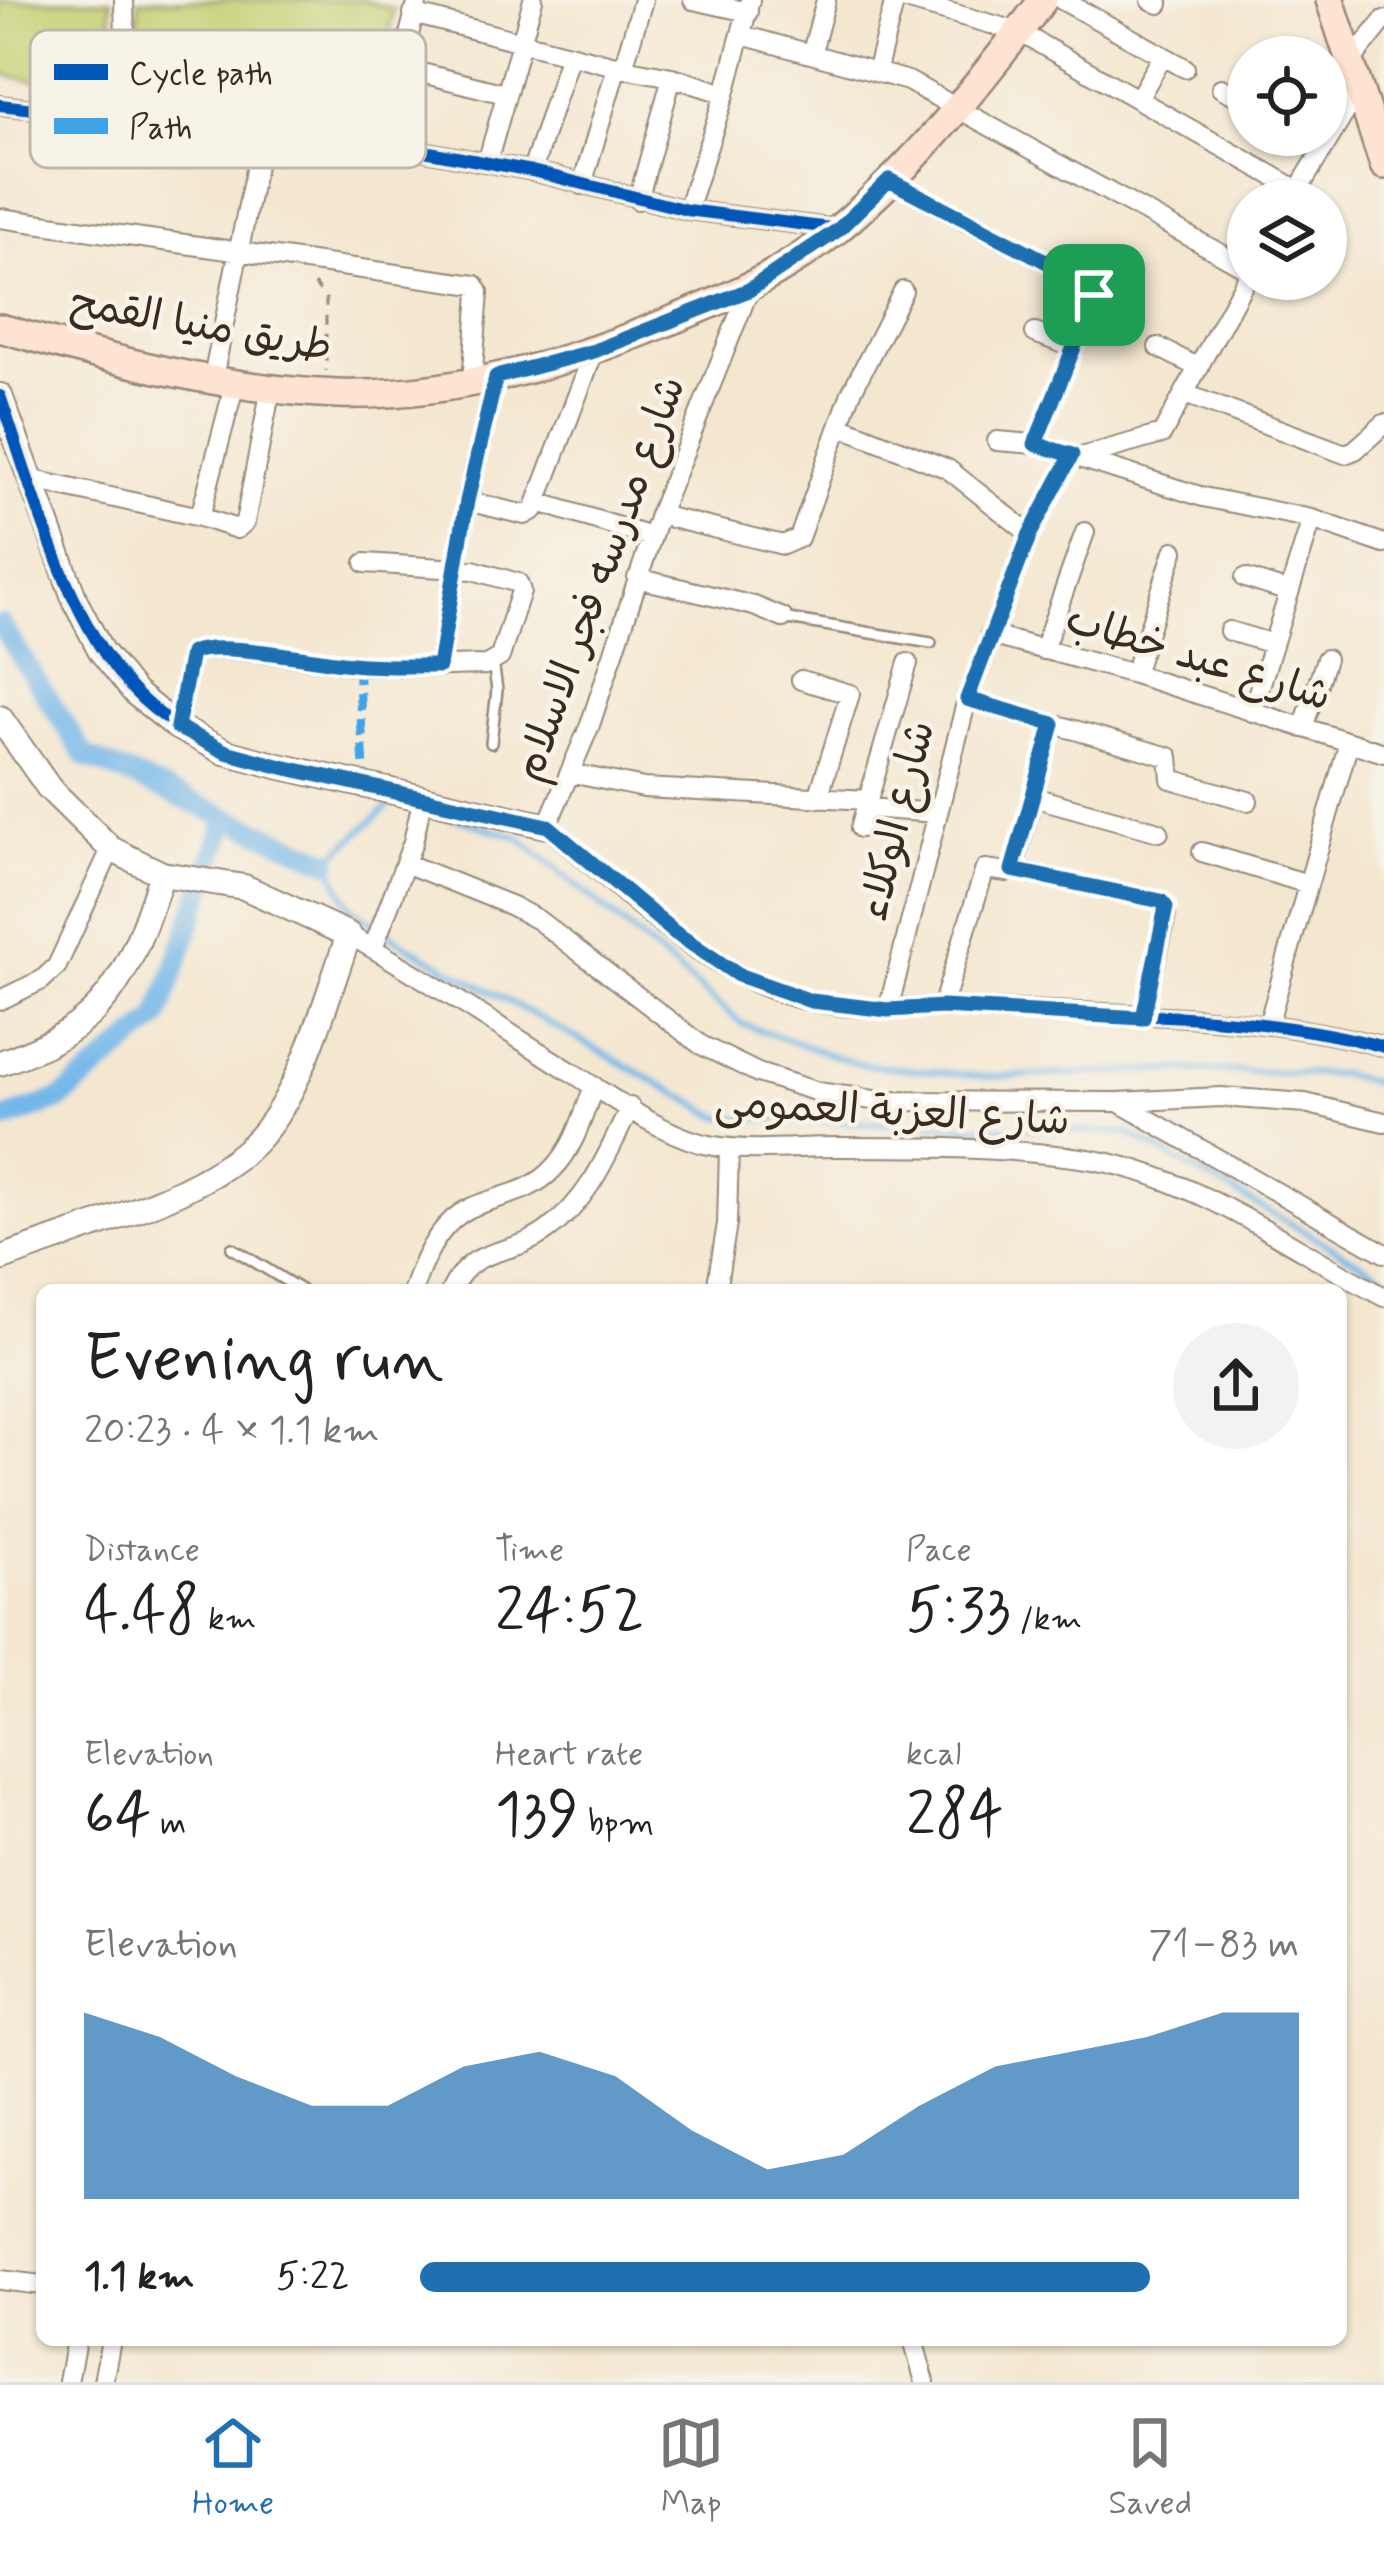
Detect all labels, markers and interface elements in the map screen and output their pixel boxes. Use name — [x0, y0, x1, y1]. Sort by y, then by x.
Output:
legend — [30, 30, 426, 168]
map controls — [1227, 36, 1347, 300]
button: locate — [1227, 36, 1347, 156]
text: Cycle path — [129, 53, 273, 97]
text: Path — [129, 107, 192, 151]
button: layers — [1227, 180, 1347, 300]
pin — [1043, 244, 1145, 346]
icon: arrive — [1061, 262, 1127, 328]
street label: طريق منيا القمح — [66, 276, 336, 376]
street label: شارع مدرسه فجر الاسلام — [502, 369, 701, 790]
street label: شارع عبد خطاب — [1059, 593, 1337, 725]
street label: شارع الوكلاء — [847, 715, 949, 927]
street label: شارع العزبة العمومى — [713, 1076, 1071, 1150]
text: Evening run — [84, 1318, 444, 1404]
button: share — [1173, 1323, 1299, 1449]
text: 20:23 · 4 × 1.1 km — [84, 1406, 379, 1457]
text: Distance — [84, 1529, 200, 1573]
text: Time — [495, 1529, 564, 1573]
text: Pace — [906, 1529, 972, 1573]
text: 4.48 — [84, 1573, 199, 1652]
text: 24:52 — [495, 1573, 645, 1652]
text: 5:33 — [906, 1573, 1011, 1652]
text: km — [199, 1598, 256, 1642]
text: /km — [1011, 1598, 1082, 1642]
text: Elevation — [84, 1733, 214, 1777]
text: Heart rate — [495, 1733, 643, 1777]
text: kcal — [906, 1733, 961, 1777]
text: 64 — [84, 1777, 151, 1856]
text: 139 — [495, 1777, 579, 1856]
text: 284 — [906, 1777, 1004, 1856]
text: m — [151, 1802, 186, 1846]
text: bpm — [579, 1802, 654, 1846]
text: Elevation — [84, 1920, 238, 1971]
text: 71–83 m — [1148, 1920, 1299, 1971]
text: 1.1 km — [84, 2252, 194, 2303]
text: 5:22 — [276, 2252, 350, 2303]
tab: Home — [192, 2410, 274, 2526]
tab: Map — [658, 2410, 724, 2526]
tab: Saved — [1108, 2410, 1192, 2526]

